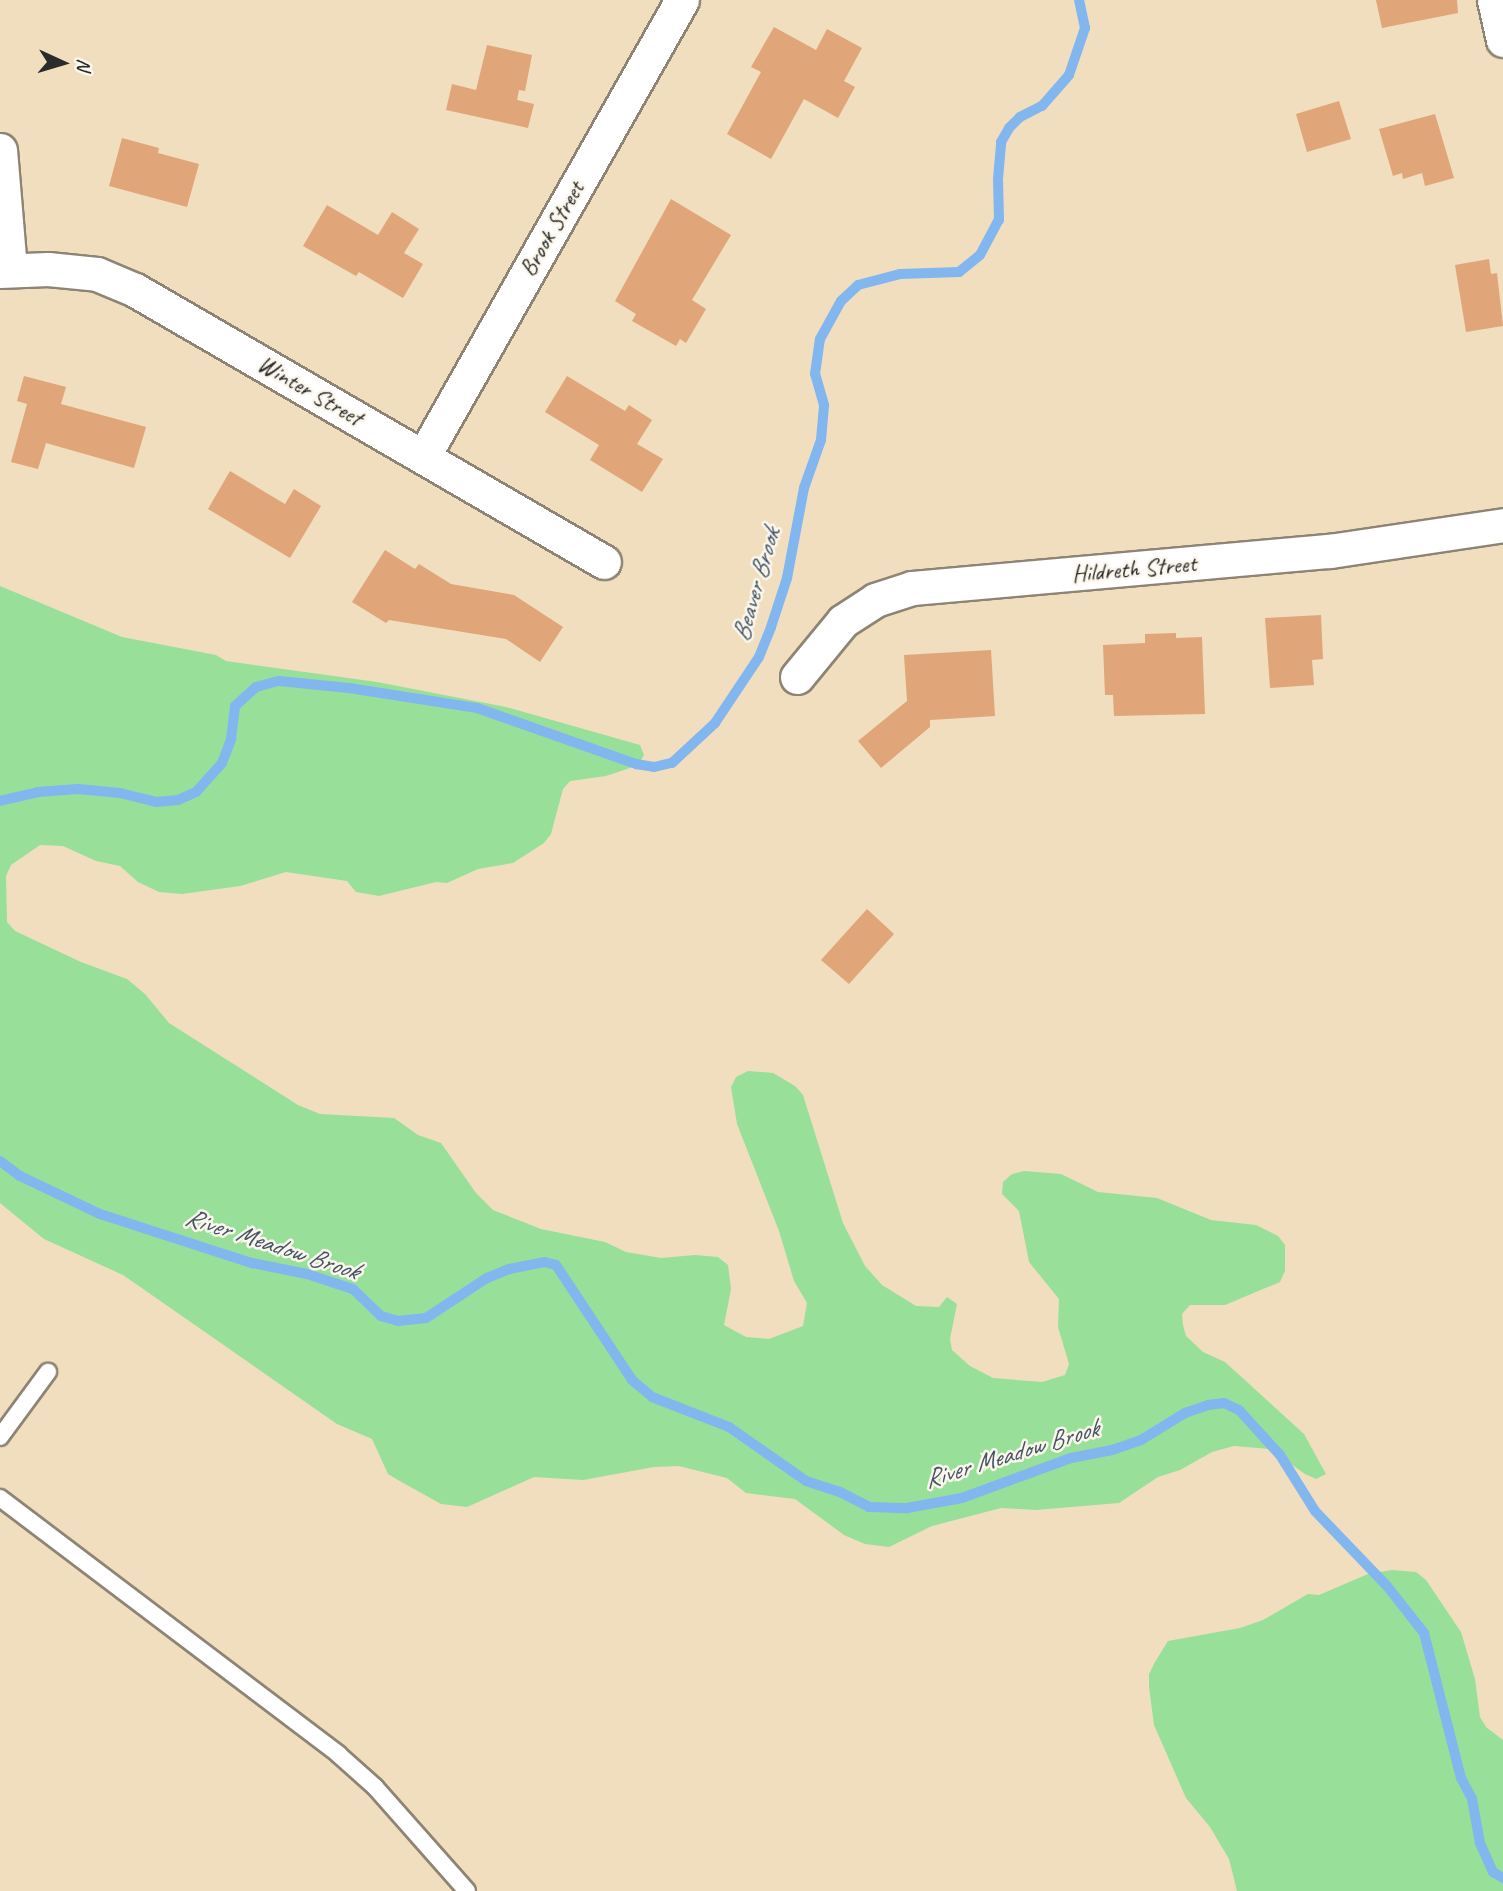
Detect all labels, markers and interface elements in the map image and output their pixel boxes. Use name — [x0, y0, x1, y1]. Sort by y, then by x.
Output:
north arrow — [28, 28, 98, 98]
text: N — [72, 58, 96, 71]
street label: Brook Street — [513, 176, 591, 282]
street label: Winter Street — [253, 350, 367, 432]
water label: Beaver Brook — [725, 525, 787, 645]
street label: Hildreth Street — [1070, 549, 1198, 589]
water label: River Meadow Brook — [182, 1201, 362, 1287]
water label: River Meadow Brook — [921, 1413, 1101, 1495]

